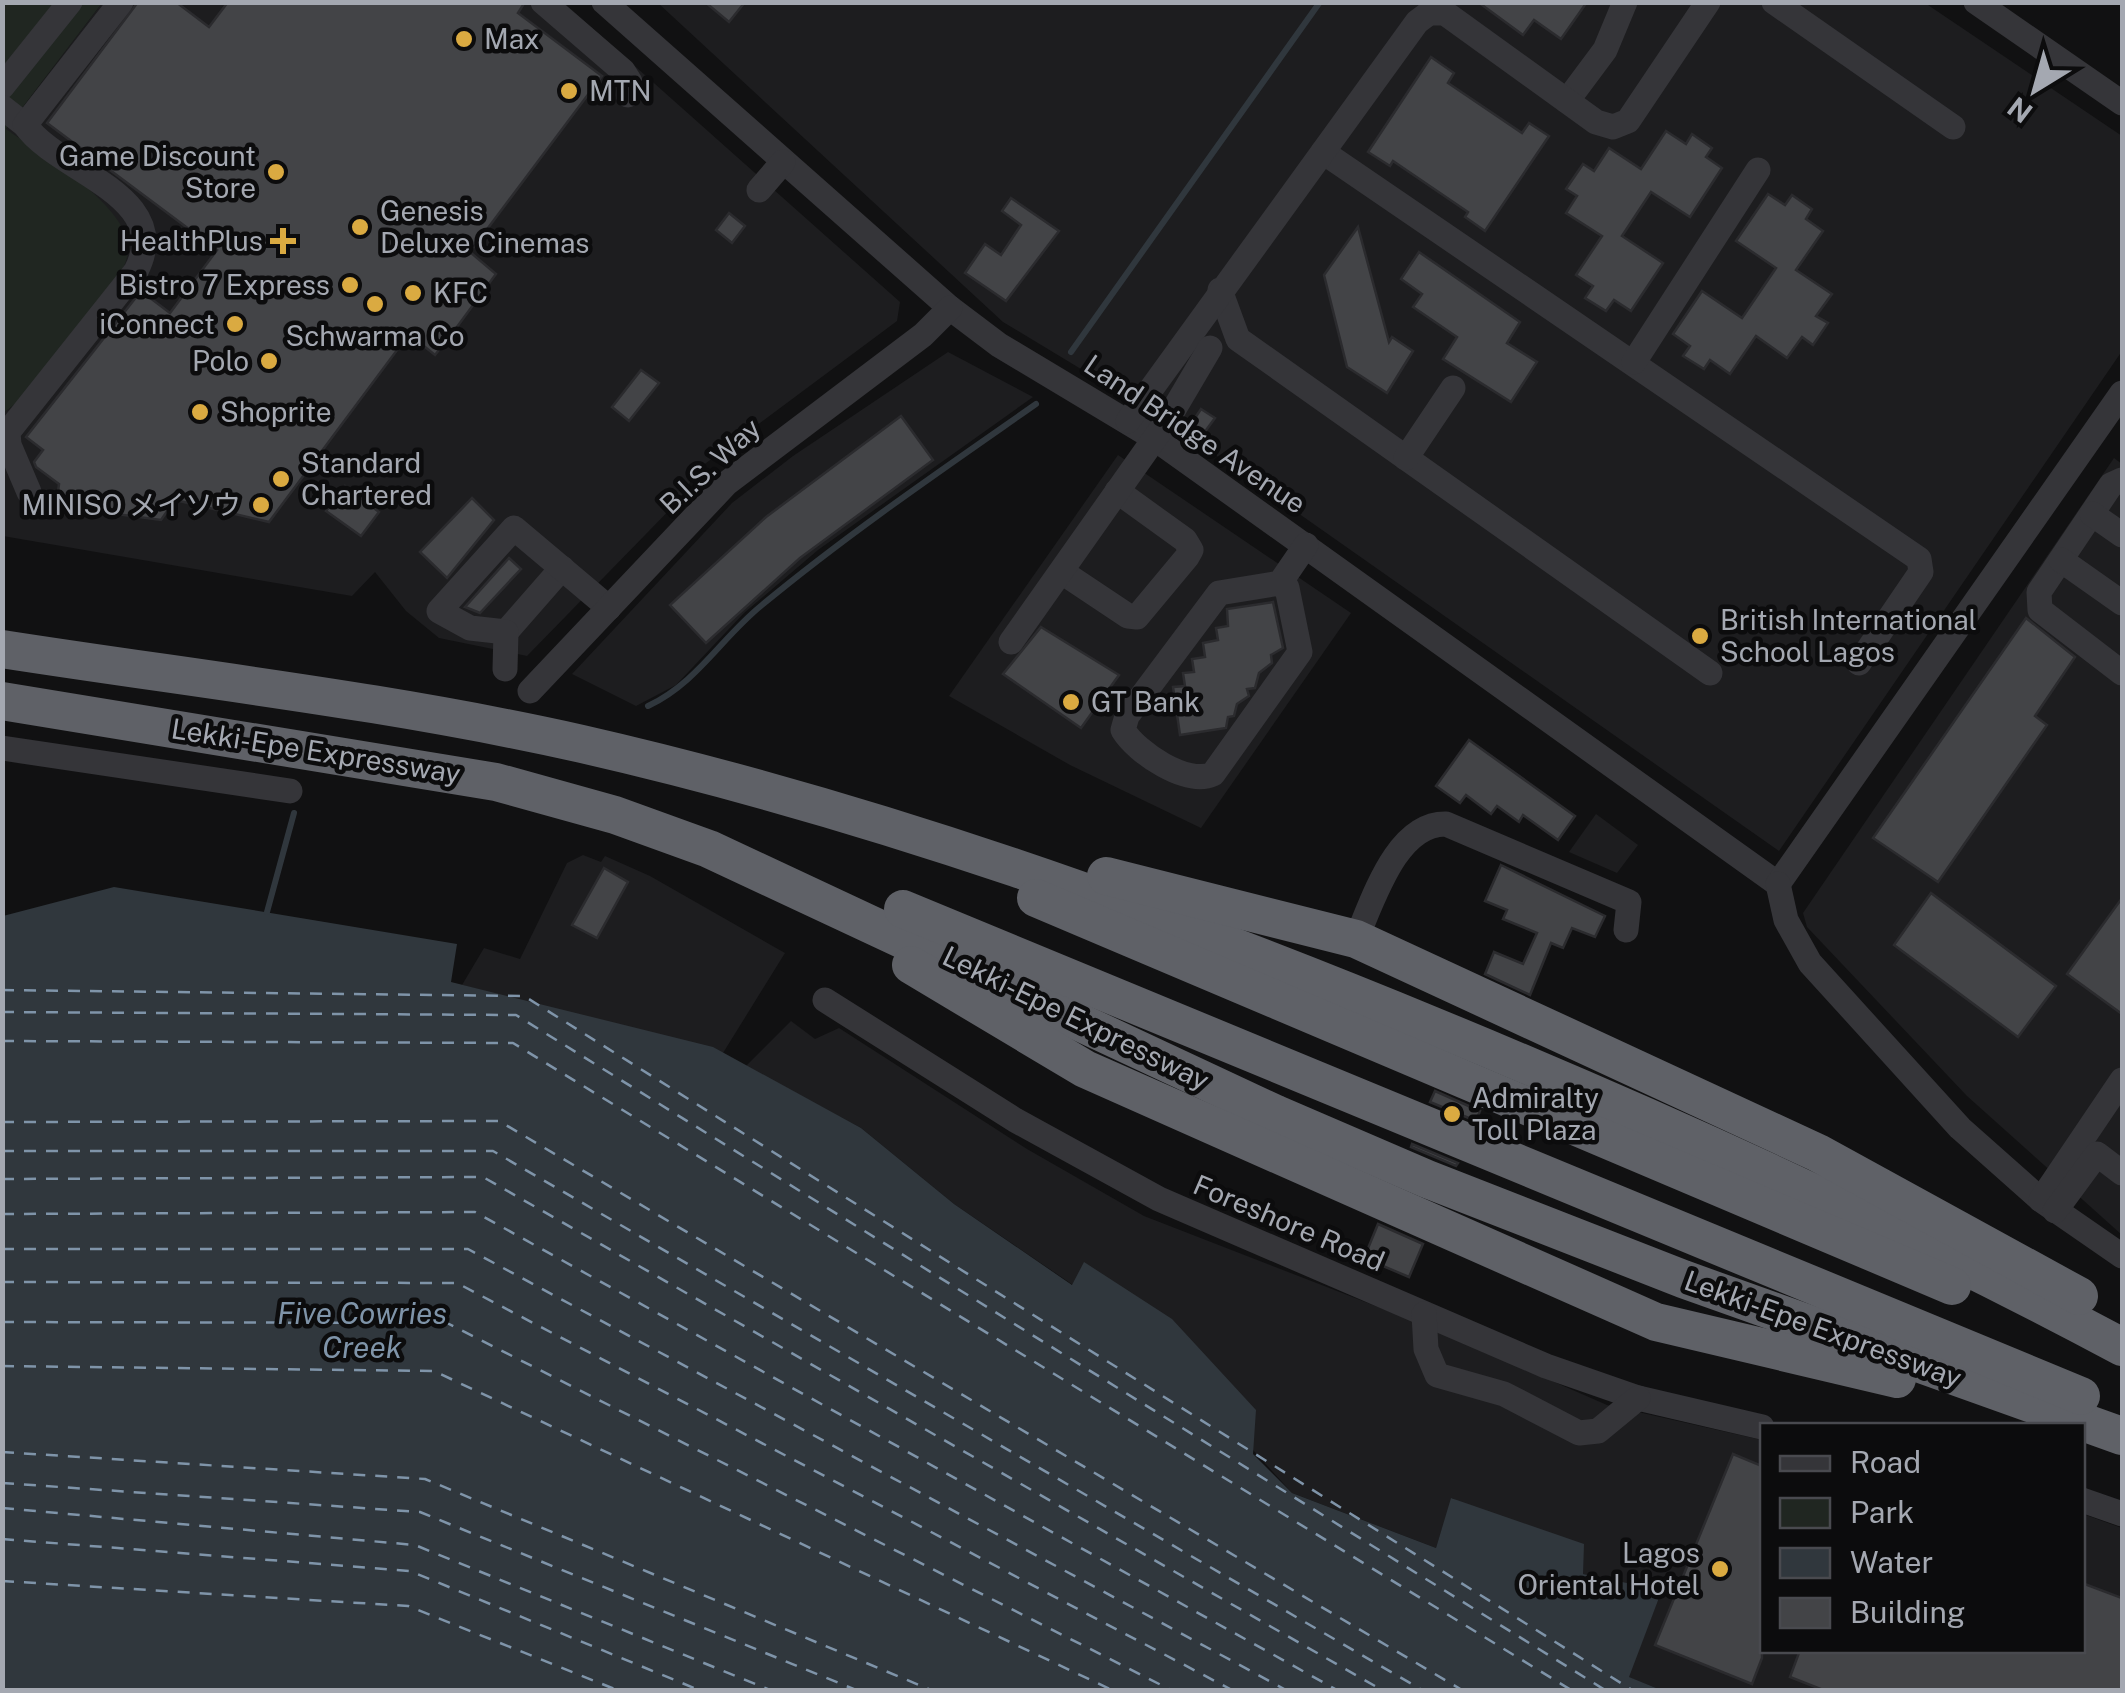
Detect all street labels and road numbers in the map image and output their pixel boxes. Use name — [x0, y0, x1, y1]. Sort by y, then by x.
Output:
street label: Land Bridge Avenue — [1078, 347, 1312, 520]
street label: B.I.S. Way — [653, 411, 767, 520]
street label: Lekki-Epe Expressway — [169, 711, 463, 790]
street label: Lekki-Epe Expressway — [938, 939, 1215, 1096]
street label: Foreshore Road — [1189, 1167, 1390, 1278]
street label: Lekki-Epe Expressway — [1680, 1263, 1966, 1394]

